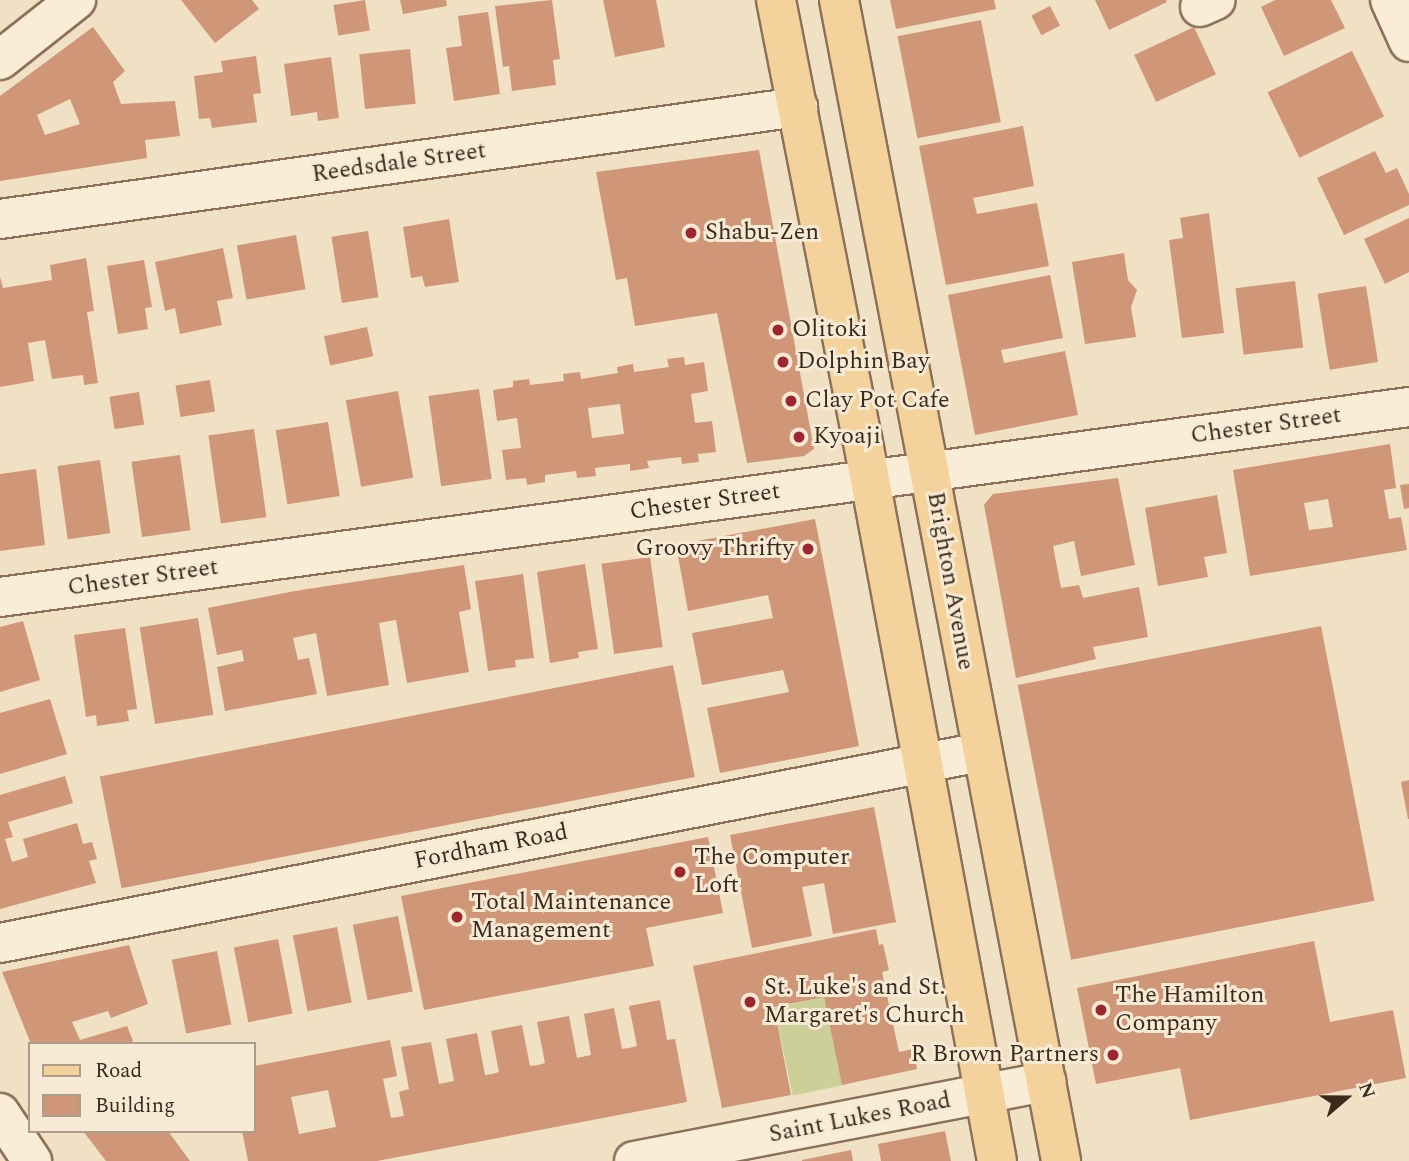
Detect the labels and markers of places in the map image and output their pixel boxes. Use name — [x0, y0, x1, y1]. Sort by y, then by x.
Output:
place label: Shabu-Zen — [705, 219, 819, 247]
marker: Shabu-Zen — [683, 225, 699, 241]
place label: Olitoki — [792, 316, 868, 344]
marker: Olitoki — [770, 322, 786, 338]
place label: Dolphin Bay — [797, 348, 929, 376]
marker: Dolphin Bay — [775, 354, 791, 370]
place label: Clay Pot Cafe — [805, 387, 950, 415]
marker: Clay Pot Cafe — [783, 393, 799, 409]
place label: Kyoaji — [813, 423, 881, 451]
marker: Kyoaji — [791, 429, 807, 445]
place label: Groovy Thrifty — [636, 535, 794, 563]
marker: Groovy Thrifty — [800, 541, 816, 557]
place label: The Computer Loft — [694, 844, 849, 900]
marker: The Computer Loft — [672, 864, 688, 880]
place label: Total Maintenance Management — [471, 889, 671, 945]
marker: Total Maintenance Management — [449, 909, 465, 925]
place label: St. Luke's and St. Margaret's Church — [764, 974, 965, 1030]
place label: The Hamilton Company — [1115, 982, 1264, 1038]
marker: St. Luke's and St. Margaret's Church — [742, 994, 758, 1010]
marker: The Hamilton Company — [1093, 1002, 1109, 1018]
place label: R Brown Partners — [911, 1041, 1099, 1069]
marker: R Brown Partners — [1105, 1047, 1121, 1063]

